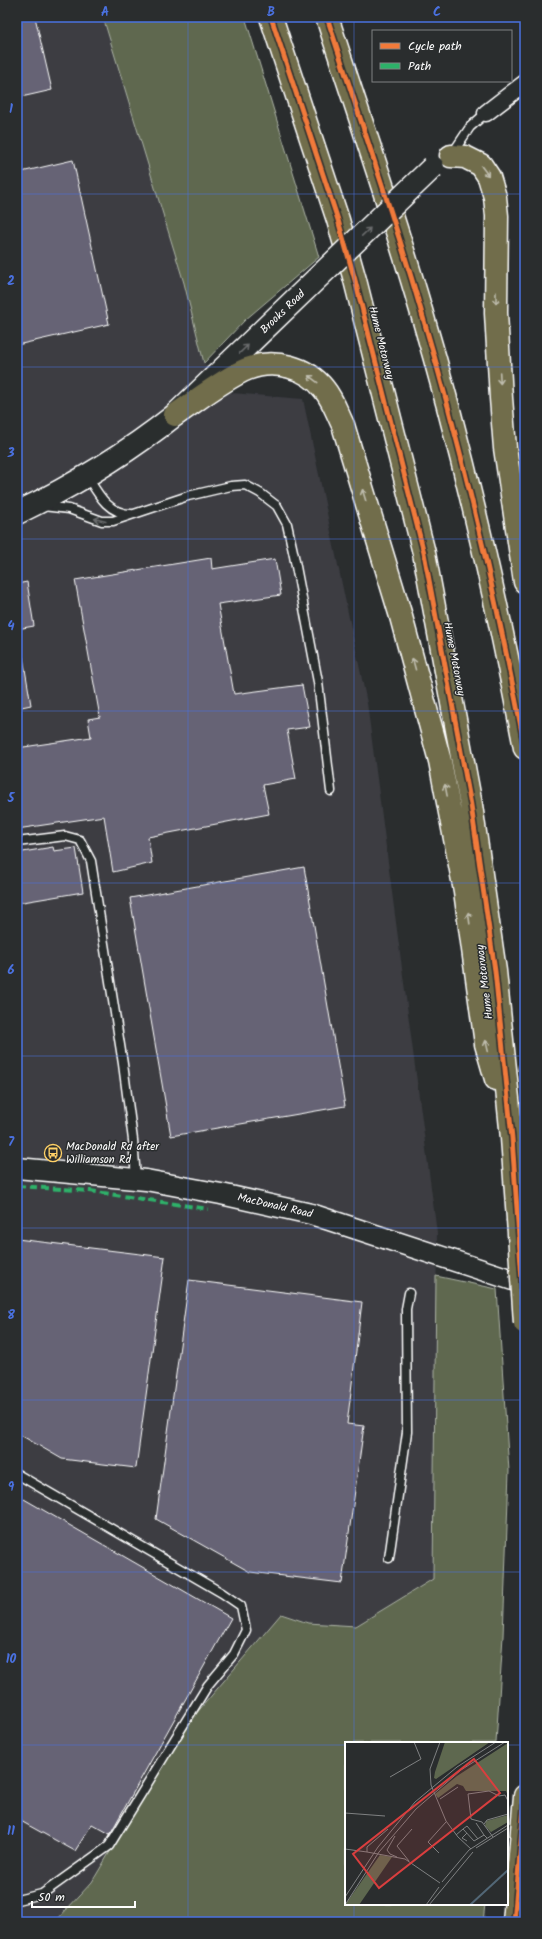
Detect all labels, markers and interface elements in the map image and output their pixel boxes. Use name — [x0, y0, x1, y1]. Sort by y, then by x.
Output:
text: A — [101, 2, 109, 23]
text: B — [267, 2, 275, 23]
text: C — [433, 2, 441, 23]
legend — [372, 30, 512, 82]
text: Cycle path — [408, 37, 462, 56]
text: Path — [408, 57, 431, 76]
text: 1 — [9, 99, 13, 120]
one-way arrow — [480, 165, 489, 176]
one-way arrow — [361, 227, 372, 236]
text: 2 — [7, 271, 15, 292]
street label: Brooks Road — [256, 285, 310, 338]
one-way arrow — [492, 291, 500, 304]
street label: Hume Motorway — [363, 304, 399, 382]
one-way arrow — [239, 344, 249, 354]
one-way arrow — [496, 371, 503, 384]
one-way arrow — [307, 374, 318, 383]
text: 3 — [6, 443, 15, 464]
one-way arrow — [360, 489, 367, 502]
one-way arrow — [94, 516, 107, 523]
text: 4 — [7, 616, 15, 637]
street label: Hume Motorway — [438, 620, 470, 698]
one-way arrow — [410, 658, 417, 671]
one-way arrow — [441, 784, 449, 797]
text: 5 — [7, 788, 16, 809]
one-way arrow — [465, 912, 473, 925]
street label: Hume Motorway — [471, 943, 499, 1020]
text: 6 — [7, 960, 15, 981]
one-way arrow — [482, 1040, 490, 1053]
text: 7 — [8, 1132, 15, 1153]
place label: MacDonald Rd after Williamson Rd — [66, 1138, 160, 1169]
bus stop icon: MacDonald Rd after Williamson Rd — [43, 1143, 63, 1163]
street label: MacDonald Road — [236, 1189, 315, 1223]
text: 8 — [7, 1305, 15, 1326]
text: 9 — [8, 1477, 15, 1498]
text: 10 — [6, 1649, 17, 1670]
inset map — [345, 1742, 508, 1905]
text: 11 — [7, 1821, 15, 1842]
scale bar — [32, 1883, 135, 1909]
text: 50 m — [38, 1888, 65, 1907]

